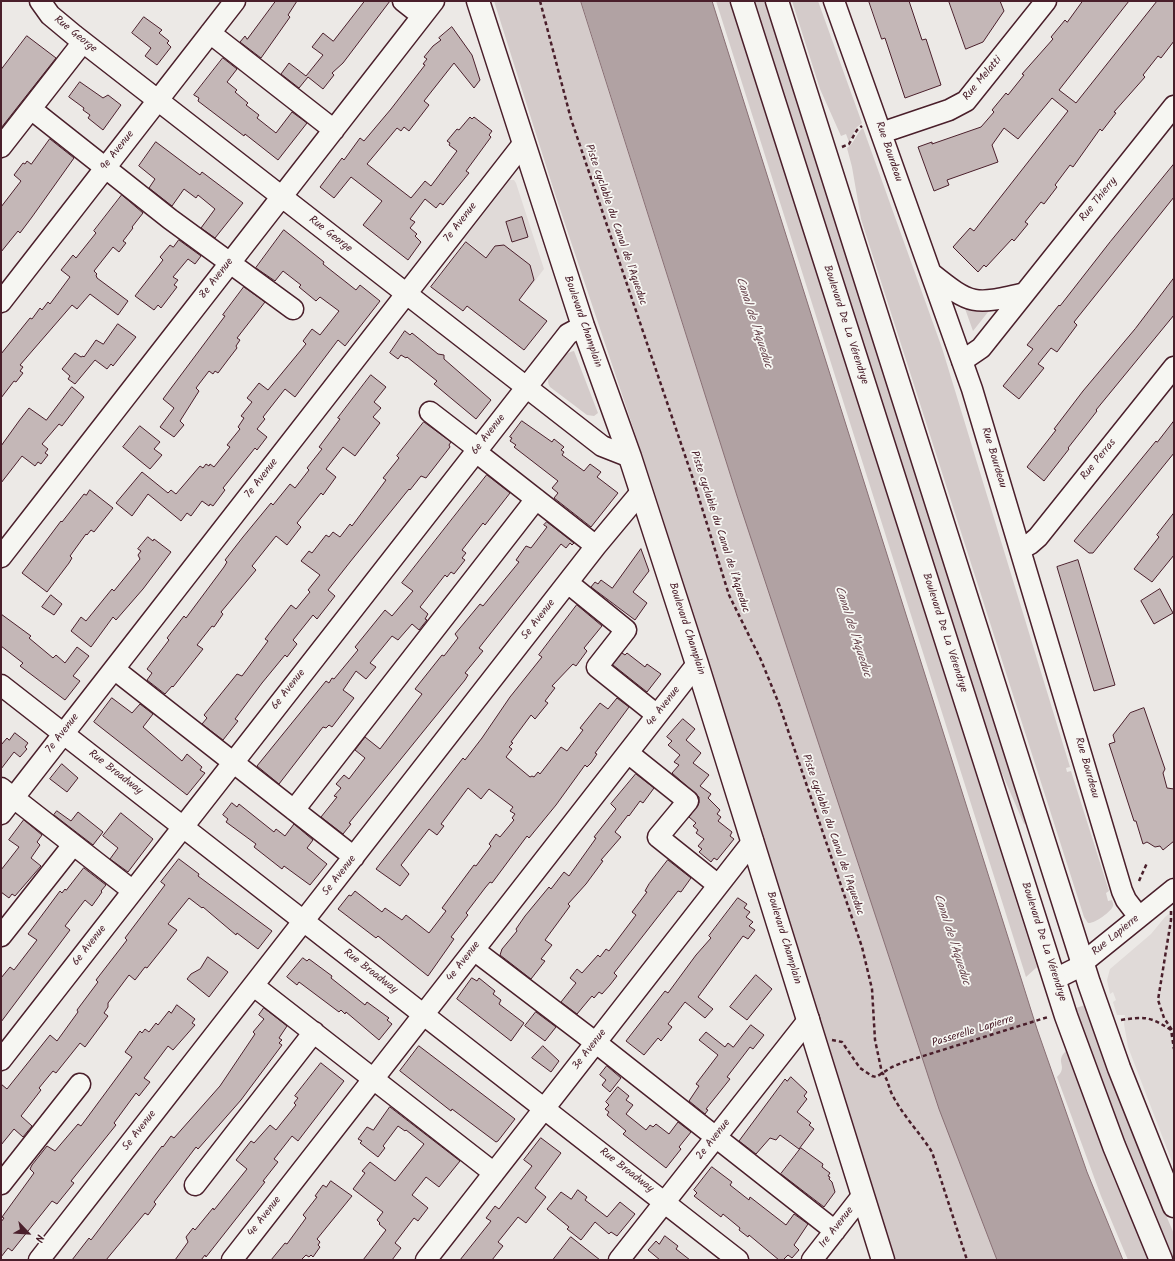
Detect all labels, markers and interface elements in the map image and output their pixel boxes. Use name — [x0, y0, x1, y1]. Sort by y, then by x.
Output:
street label: Rue George — [51, 14, 99, 56]
street label: Rue Melatti — [961, 54, 1005, 104]
street label: Rue Bourdeau — [872, 120, 904, 184]
street label: 9e Avenue — [98, 128, 138, 174]
street label: Piste cyclable du Canal de l'Aqueduc — [581, 143, 649, 307]
street label: Rue Thierry — [1077, 175, 1121, 225]
street label: 7e Avenue — [441, 200, 481, 246]
street label: Rue George — [306, 214, 354, 256]
street label: 8e Avenue — [197, 256, 237, 302]
street label: Boulevard De La Vérendrye — [819, 264, 871, 386]
street label: Boulevard Champlain — [560, 274, 604, 370]
water label: Canal de l'Aqueduc — [732, 276, 774, 370]
street label: 6e Avenue — [469, 412, 509, 458]
street label: Rue Bourdeau — [977, 426, 1009, 490]
street label: Rue Perras — [1078, 437, 1120, 483]
street label: Piste cyclable du Canal de l'Aqueduc — [687, 449, 751, 615]
street label: 7e Avenue — [242, 456, 282, 502]
street label: Boulevard De La Vérendrye — [918, 572, 970, 694]
street label: Boulevard Champlain — [665, 581, 707, 677]
water label: Canal de l'Aqueduc — [831, 585, 873, 679]
street label: 5e Avenue — [519, 597, 559, 643]
street label: 6e Avenue — [269, 667, 309, 713]
street label: 4e Avenue — [644, 684, 684, 730]
street label: 7e Avenue — [43, 711, 83, 757]
street label: Rue Bourdeau — [1071, 736, 1101, 800]
street label: Rue Broadway — [85, 748, 145, 798]
street label: Piste cyclable du Canal de l'Aqueduc — [798, 753, 866, 917]
street label: 5e Avenue — [320, 853, 360, 899]
street label: Boulevard De La Vérendrye — [1017, 881, 1069, 1003]
street label: Boulevard Champlain — [763, 890, 803, 986]
water label: Canal de l'Aqueduc — [930, 893, 972, 987]
street label: Rue Lapierre — [1090, 913, 1142, 959]
street label: 6e Avenue — [70, 923, 110, 969]
street label: 4e Avenue — [444, 939, 484, 985]
street label: Rue Broadway — [340, 947, 400, 997]
street label: Passerelle Lapierre — [930, 1013, 1016, 1051]
street label: 3e Avenue — [570, 1027, 610, 1073]
street label: 5e Avenue — [120, 1108, 160, 1154]
street label: 2e Avenue — [694, 1117, 734, 1163]
street label: Rue Broadway — [596, 1146, 656, 1196]
street label: 4e Avenue — [245, 1194, 285, 1240]
street label: 1re Avenue — [817, 1205, 857, 1251]
north arrow — [8, 1213, 48, 1253]
text: N — [29, 1231, 49, 1245]

